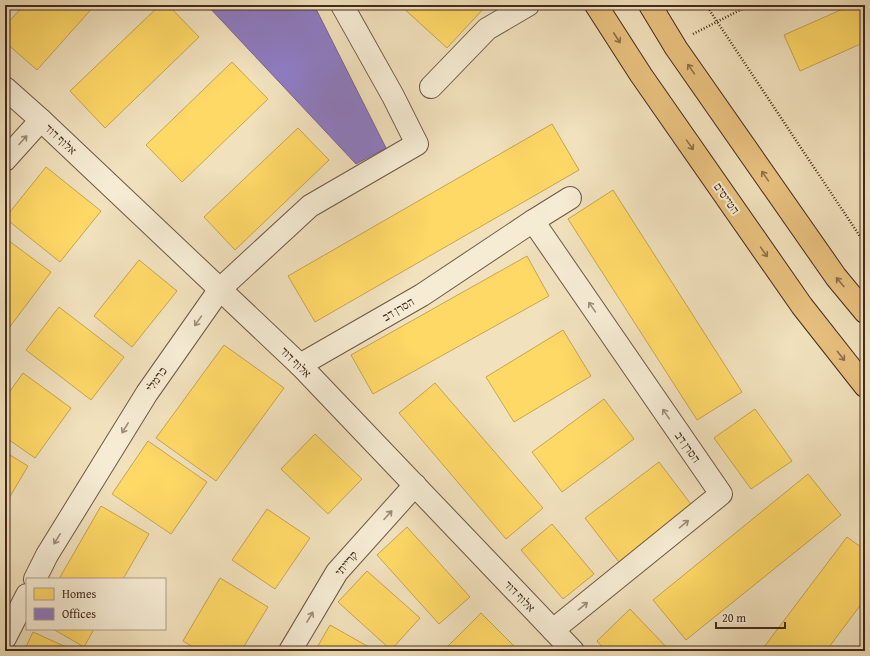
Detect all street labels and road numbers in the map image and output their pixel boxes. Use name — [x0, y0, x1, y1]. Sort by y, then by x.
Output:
street label: אלוף דוד — [41, 120, 81, 158]
street label: הטייסים — [710, 179, 744, 217]
street label: הסרן דב — [379, 293, 417, 325]
street label: אלוף דוד — [277, 343, 315, 381]
street label: כרמלי — [141, 363, 171, 395]
street label: הסרן דב — [671, 428, 705, 466]
street label: קרייתי — [330, 547, 362, 579]
street label: אלוף דוד — [501, 576, 539, 616]

